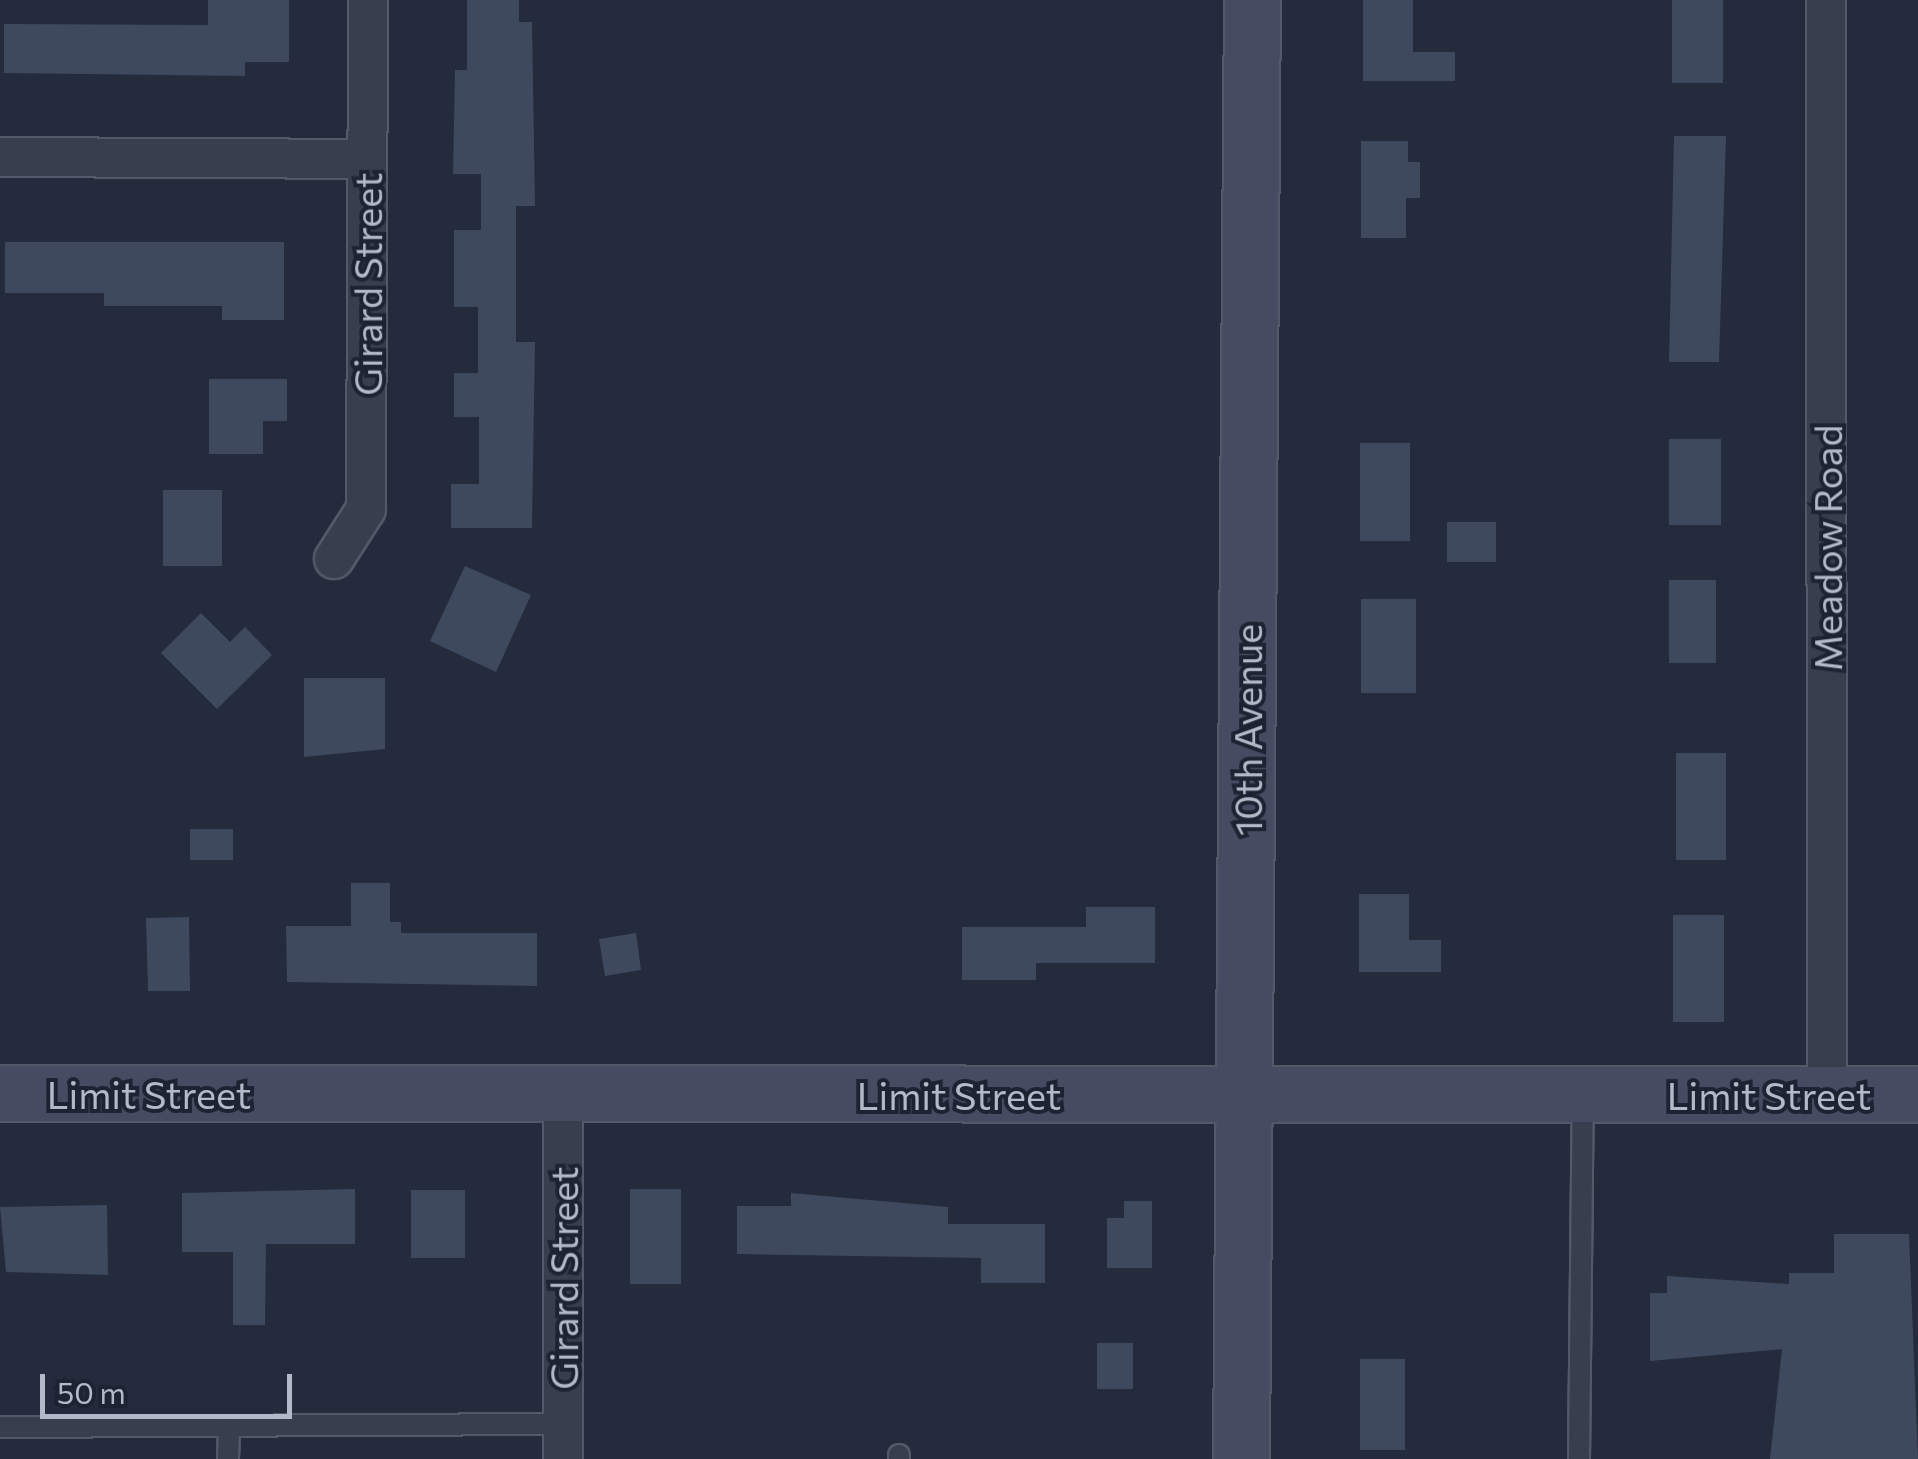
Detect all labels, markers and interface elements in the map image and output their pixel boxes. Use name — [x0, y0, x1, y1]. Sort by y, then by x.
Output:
street label: Girard Street — [344, 172, 390, 396]
street label: Meadow Road — [1804, 425, 1850, 671]
street label: 10th Avenue — [1224, 624, 1270, 836]
street label: Limit Street — [47, 1071, 251, 1117]
street label: Limit Street — [857, 1072, 1061, 1118]
street label: Limit Street — [1667, 1072, 1871, 1118]
street label: Girard Street — [540, 1166, 586, 1390]
scale bar — [45, 1354, 298, 1416]
text: 50 m — [57, 1373, 126, 1410]

